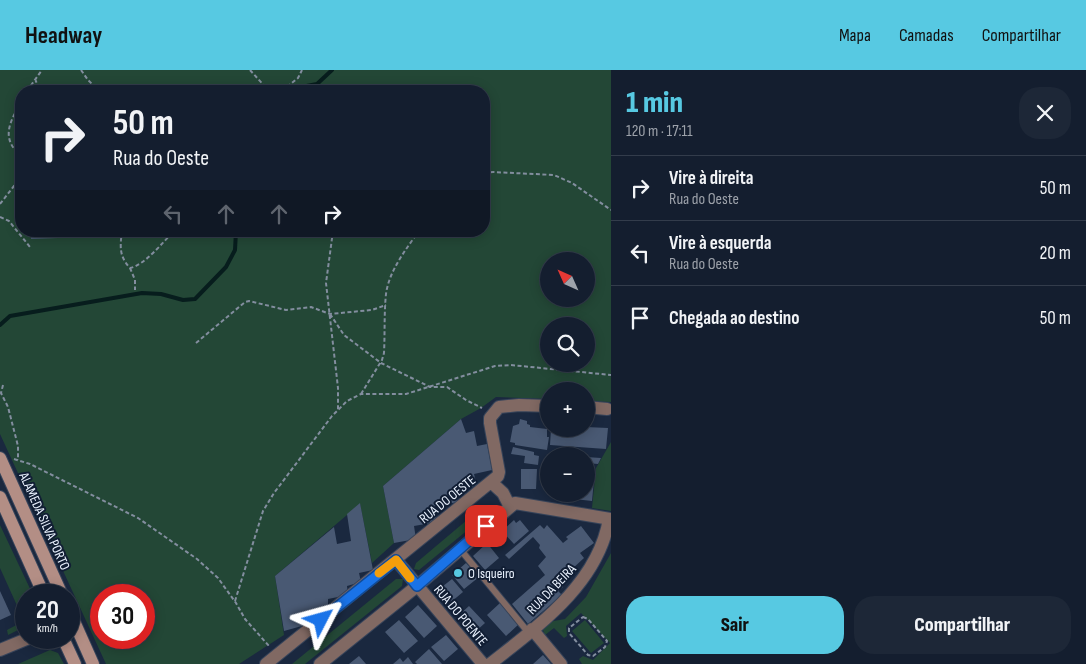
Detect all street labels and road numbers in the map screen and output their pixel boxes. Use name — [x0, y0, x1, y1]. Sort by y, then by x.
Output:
street label: ALAMEDA SILVA PORTO — [15, 469, 74, 573]
street label: RUA DO OESTE — [416, 471, 479, 527]
street label: RUA DA BEIRA — [523, 560, 580, 618]
street label: RUA DO POENTE — [430, 581, 491, 650]

